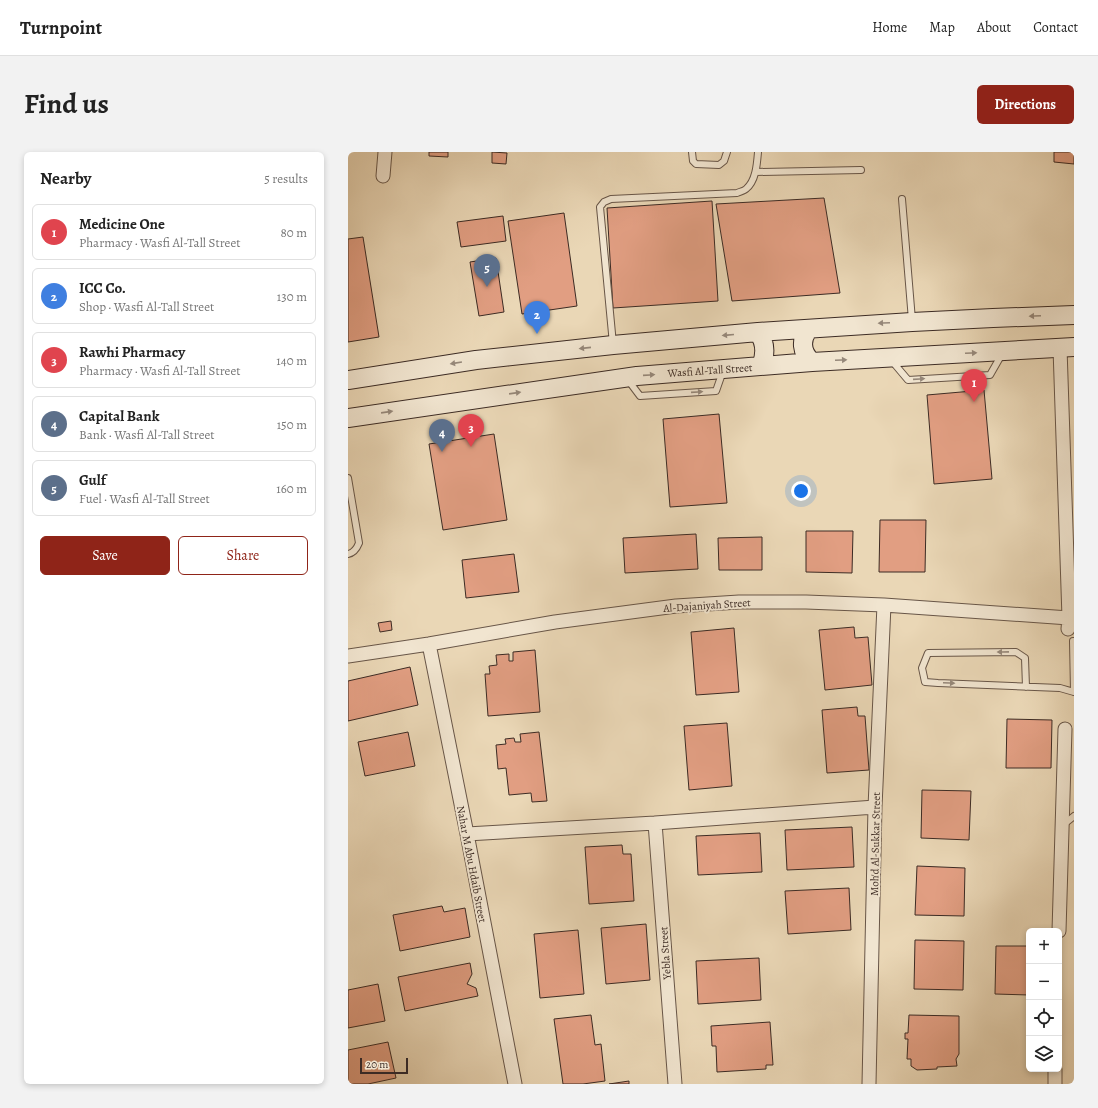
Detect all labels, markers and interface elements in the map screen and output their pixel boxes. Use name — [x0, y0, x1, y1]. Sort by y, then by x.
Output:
text: Turnpoint — [20, 15, 102, 41]
text: Home — [872, 18, 907, 37]
text: Map — [929, 18, 955, 37]
text: About — [977, 18, 1011, 37]
text: Contact — [1033, 18, 1078, 37]
text: Find us — [24, 85, 109, 123]
button: Directions — [977, 85, 1074, 124]
text: Nearby — [40, 167, 91, 190]
text: 5 results — [264, 170, 308, 187]
text: Medicine One — [79, 214, 165, 234]
text: 1 — [52, 224, 56, 241]
text: 80 m — [280, 224, 307, 241]
text: Pharmacy · Wasfi Al-Tall Street — [79, 234, 241, 251]
pin: 5 — [474, 254, 500, 287]
text: ICC Co. — [79, 278, 126, 298]
text: 2 — [51, 288, 57, 305]
text: 130 m — [277, 288, 307, 305]
text: Shop · Wasfi Al-Tall Street — [79, 298, 214, 315]
pin: 2 — [524, 301, 550, 334]
one-way arrow — [1029, 313, 1041, 320]
one-way arrow — [878, 320, 890, 327]
one-way arrow — [722, 331, 734, 338]
text: Rawhi Pharmacy — [79, 342, 185, 362]
one-way arrow — [579, 345, 591, 352]
one-way arrow — [965, 350, 977, 357]
text: 3 — [51, 352, 57, 369]
text: 140 m — [276, 352, 307, 369]
one-way arrow — [835, 357, 847, 364]
one-way arrow — [450, 360, 462, 366]
street label: Wasfi Al-Tall Street — [666, 360, 753, 381]
text: Pharmacy · Wasfi Al-Tall Street — [79, 362, 241, 379]
pin: 1 — [961, 369, 987, 402]
one-way arrow — [643, 371, 655, 378]
one-way arrow — [913, 375, 925, 382]
one-way arrow — [691, 388, 703, 395]
one-way arrow — [509, 390, 521, 396]
text: Capital Bank — [79, 406, 160, 426]
one-way arrow — [381, 409, 393, 415]
pin: 3 — [458, 414, 484, 447]
text: 4 — [51, 416, 57, 433]
text: 150 m — [277, 416, 307, 433]
pin: 4 — [429, 419, 455, 452]
text: Bank · Wasfi Al-Tall Street — [79, 426, 215, 443]
text: Gulf — [79, 470, 106, 490]
text: 5 — [51, 480, 57, 497]
text: 160 m — [276, 480, 307, 497]
your location — [791, 481, 811, 501]
text: Fuel · Wasfi Al-Tall Street — [79, 490, 210, 507]
button: Save — [40, 536, 170, 575]
button: Share — [178, 536, 308, 575]
street label: Al-Dajaniyah Street — [662, 595, 752, 616]
one-way arrow — [996, 649, 1009, 655]
one-way arrow — [943, 680, 955, 687]
street label: Moh'd Al-Sukkar Street — [867, 792, 884, 896]
street label: Nahar M Abu Hdaib Street — [453, 804, 490, 924]
street label: Yebla Street — [656, 926, 675, 981]
map controls — [1026, 928, 1062, 1072]
button: + — [1026, 928, 1062, 964]
button: − — [1026, 964, 1062, 1000]
button: locate — [1026, 1000, 1062, 1036]
button: layers — [1026, 1036, 1062, 1072]
scale bar — [360, 1056, 408, 1075]
text: 20 m — [366, 1057, 388, 1072]

